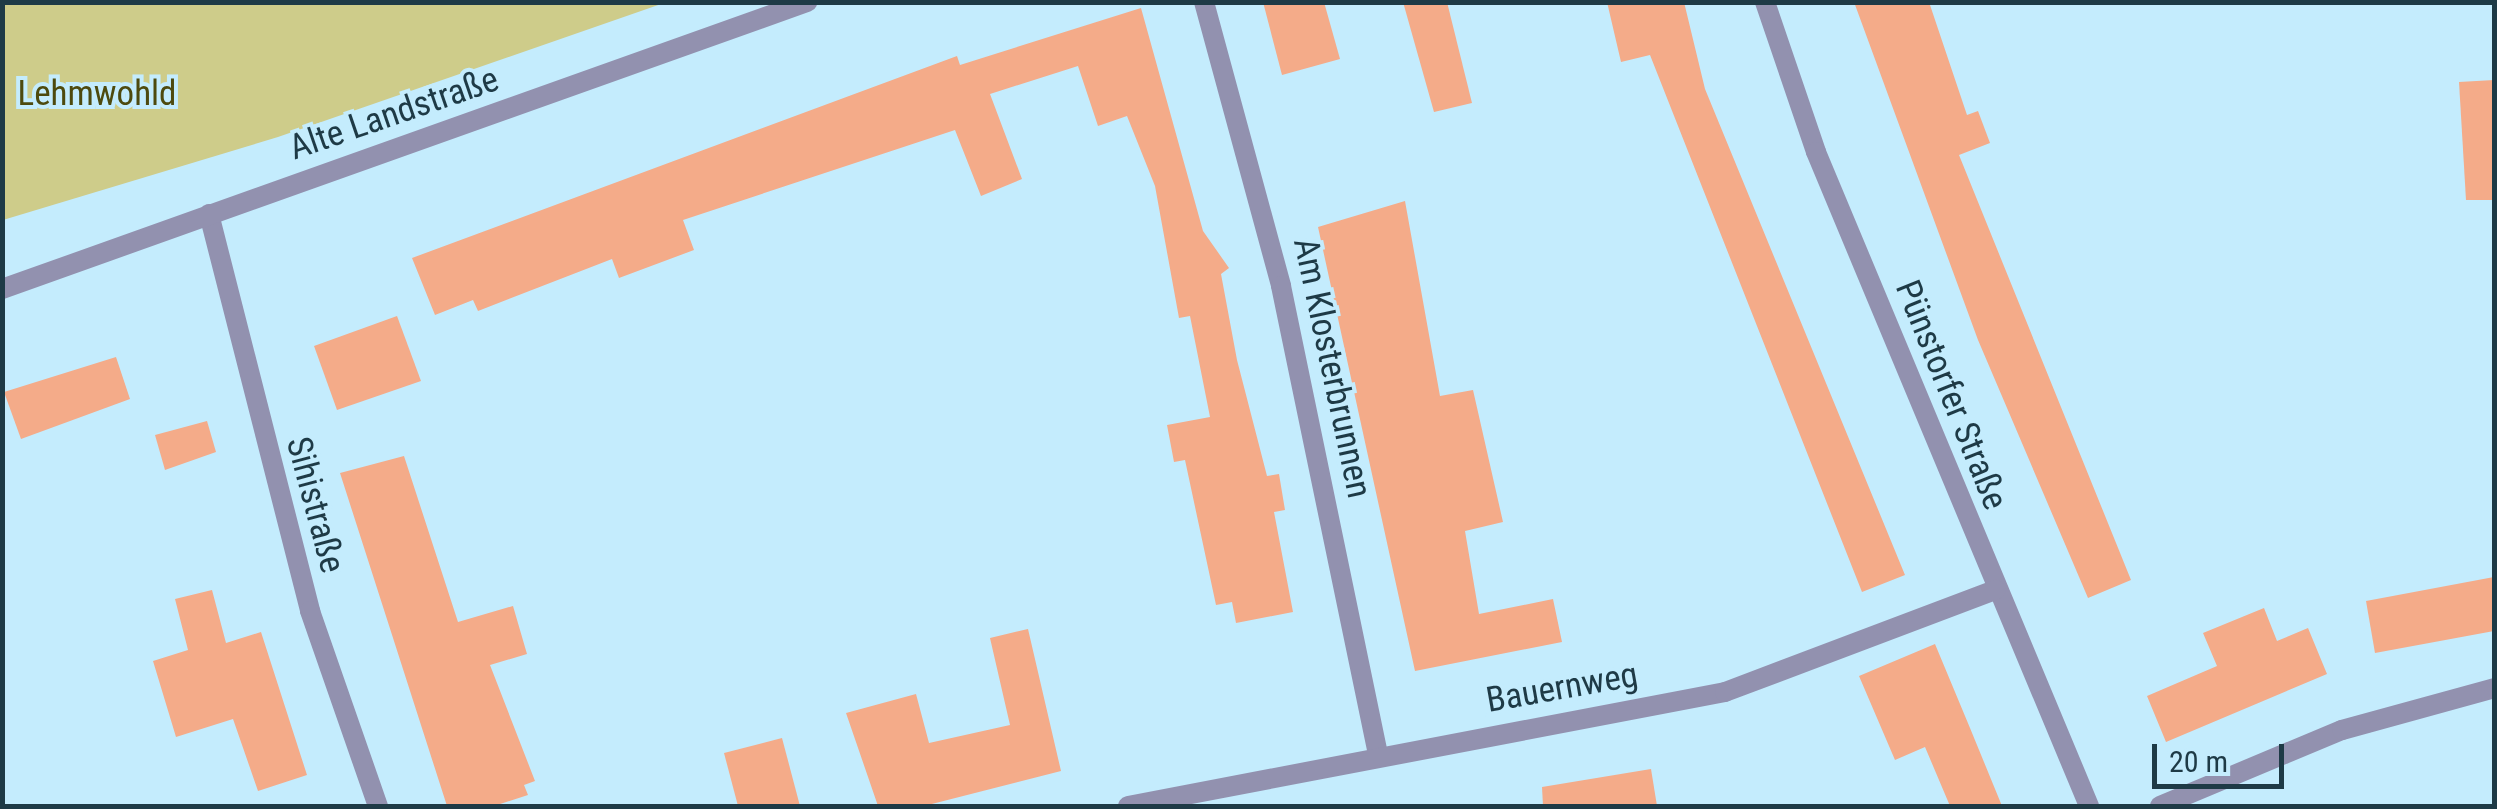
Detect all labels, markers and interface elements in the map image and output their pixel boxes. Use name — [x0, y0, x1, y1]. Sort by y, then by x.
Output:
street label: Alte Landstraße — [284, 59, 504, 169]
park label: Lehmwohld — [18, 73, 176, 115]
street label: Am Klosterbrunnen — [1284, 234, 1380, 502]
street label: Pünstorfer Straße — [1886, 274, 2016, 516]
street label: Sihistraße — [277, 433, 353, 577]
street label: Bauernweg — [1483, 654, 1641, 722]
scale bar — [2157, 724, 2290, 786]
text: 20 m — [2169, 744, 2228, 779]

